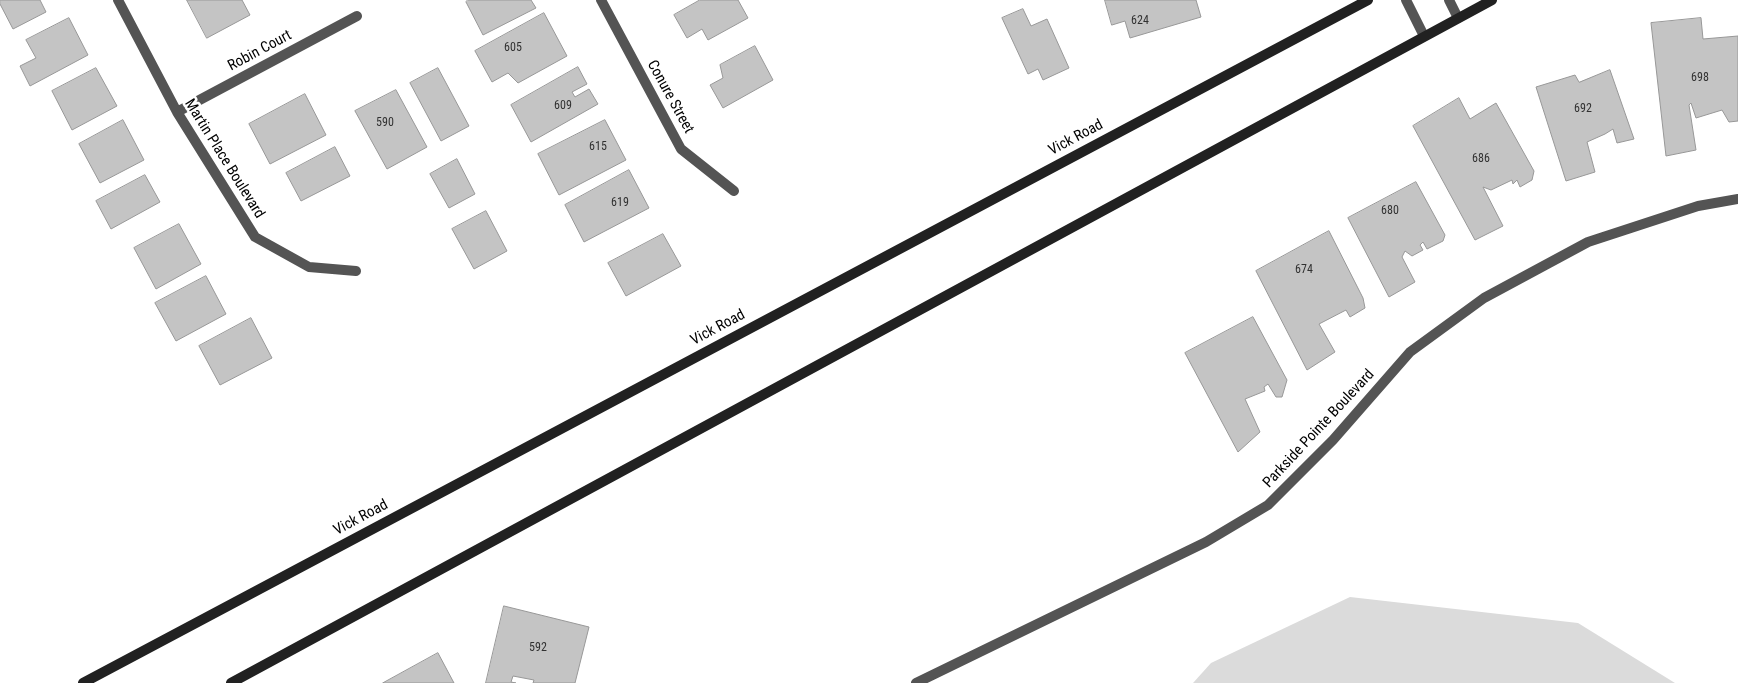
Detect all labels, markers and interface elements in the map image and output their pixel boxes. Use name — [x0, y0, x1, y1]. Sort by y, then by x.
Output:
house number: 624 — [1131, 14, 1149, 28]
street label: Robin Court — [225, 27, 295, 75]
house number: 605 — [504, 41, 522, 55]
street label: Conure Street — [643, 57, 697, 137]
house number: 698 — [1691, 71, 1709, 85]
street label: Martin Place Boulevard — [180, 96, 268, 222]
house number: 609 — [554, 99, 572, 113]
house number: 692 — [1574, 102, 1592, 116]
house number: 590 — [376, 116, 394, 130]
street label: Vick Road — [1046, 116, 1106, 160]
house number: 615 — [589, 140, 607, 154]
house number: 686 — [1472, 152, 1490, 166]
house number: 619 — [611, 196, 629, 210]
house number: 680 — [1381, 204, 1399, 218]
house number: 674 — [1295, 263, 1313, 277]
street label: Vick Road — [688, 306, 748, 350]
street label: Parkside Pointe Boulevard — [1260, 366, 1378, 492]
street label: Vick Road — [331, 496, 391, 540]
house number: 592 — [529, 641, 547, 655]

